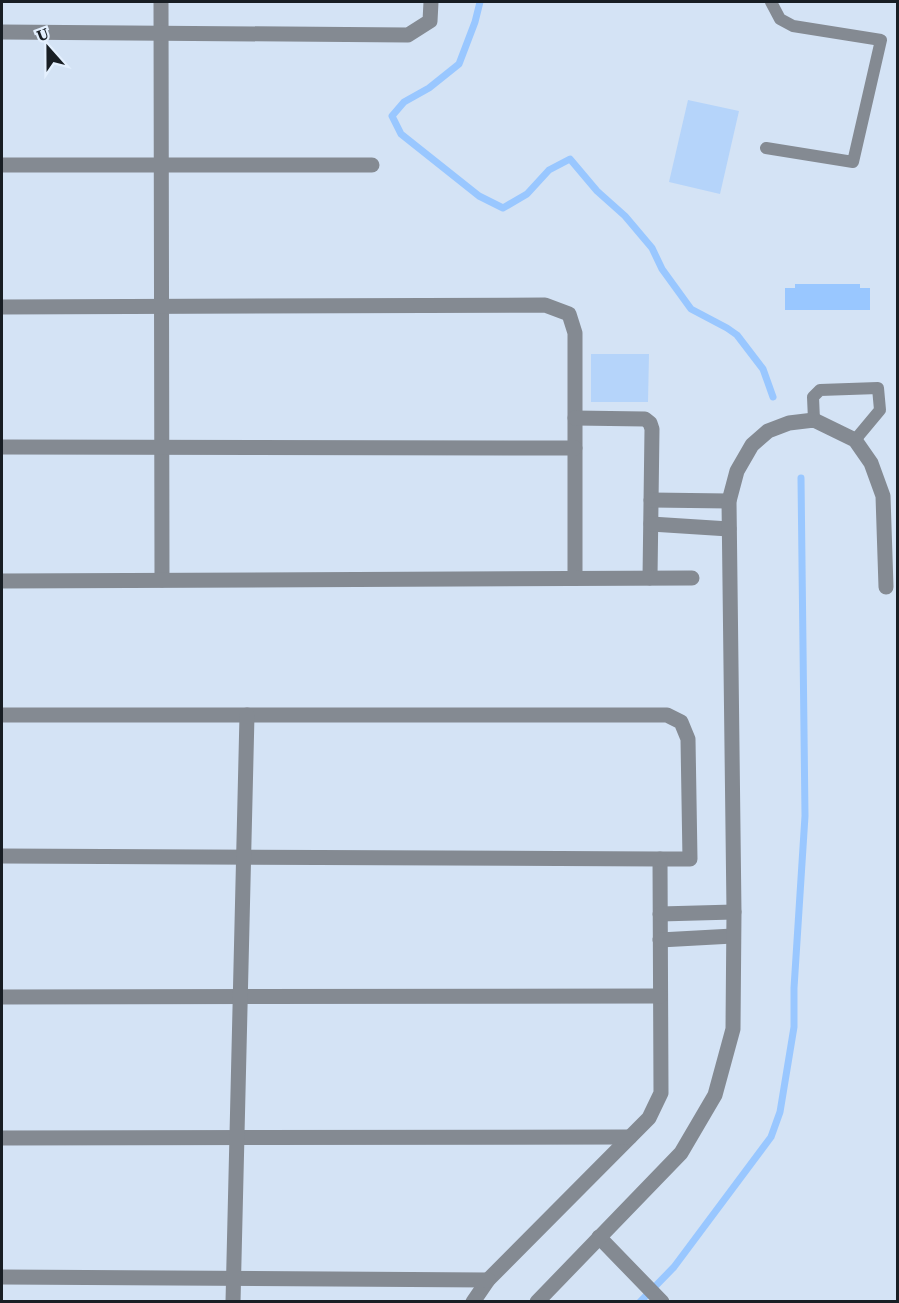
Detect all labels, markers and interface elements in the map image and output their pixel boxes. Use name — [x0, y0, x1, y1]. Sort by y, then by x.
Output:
north arrow — [18, 18, 78, 78]
text: U — [33, 22, 52, 46]

